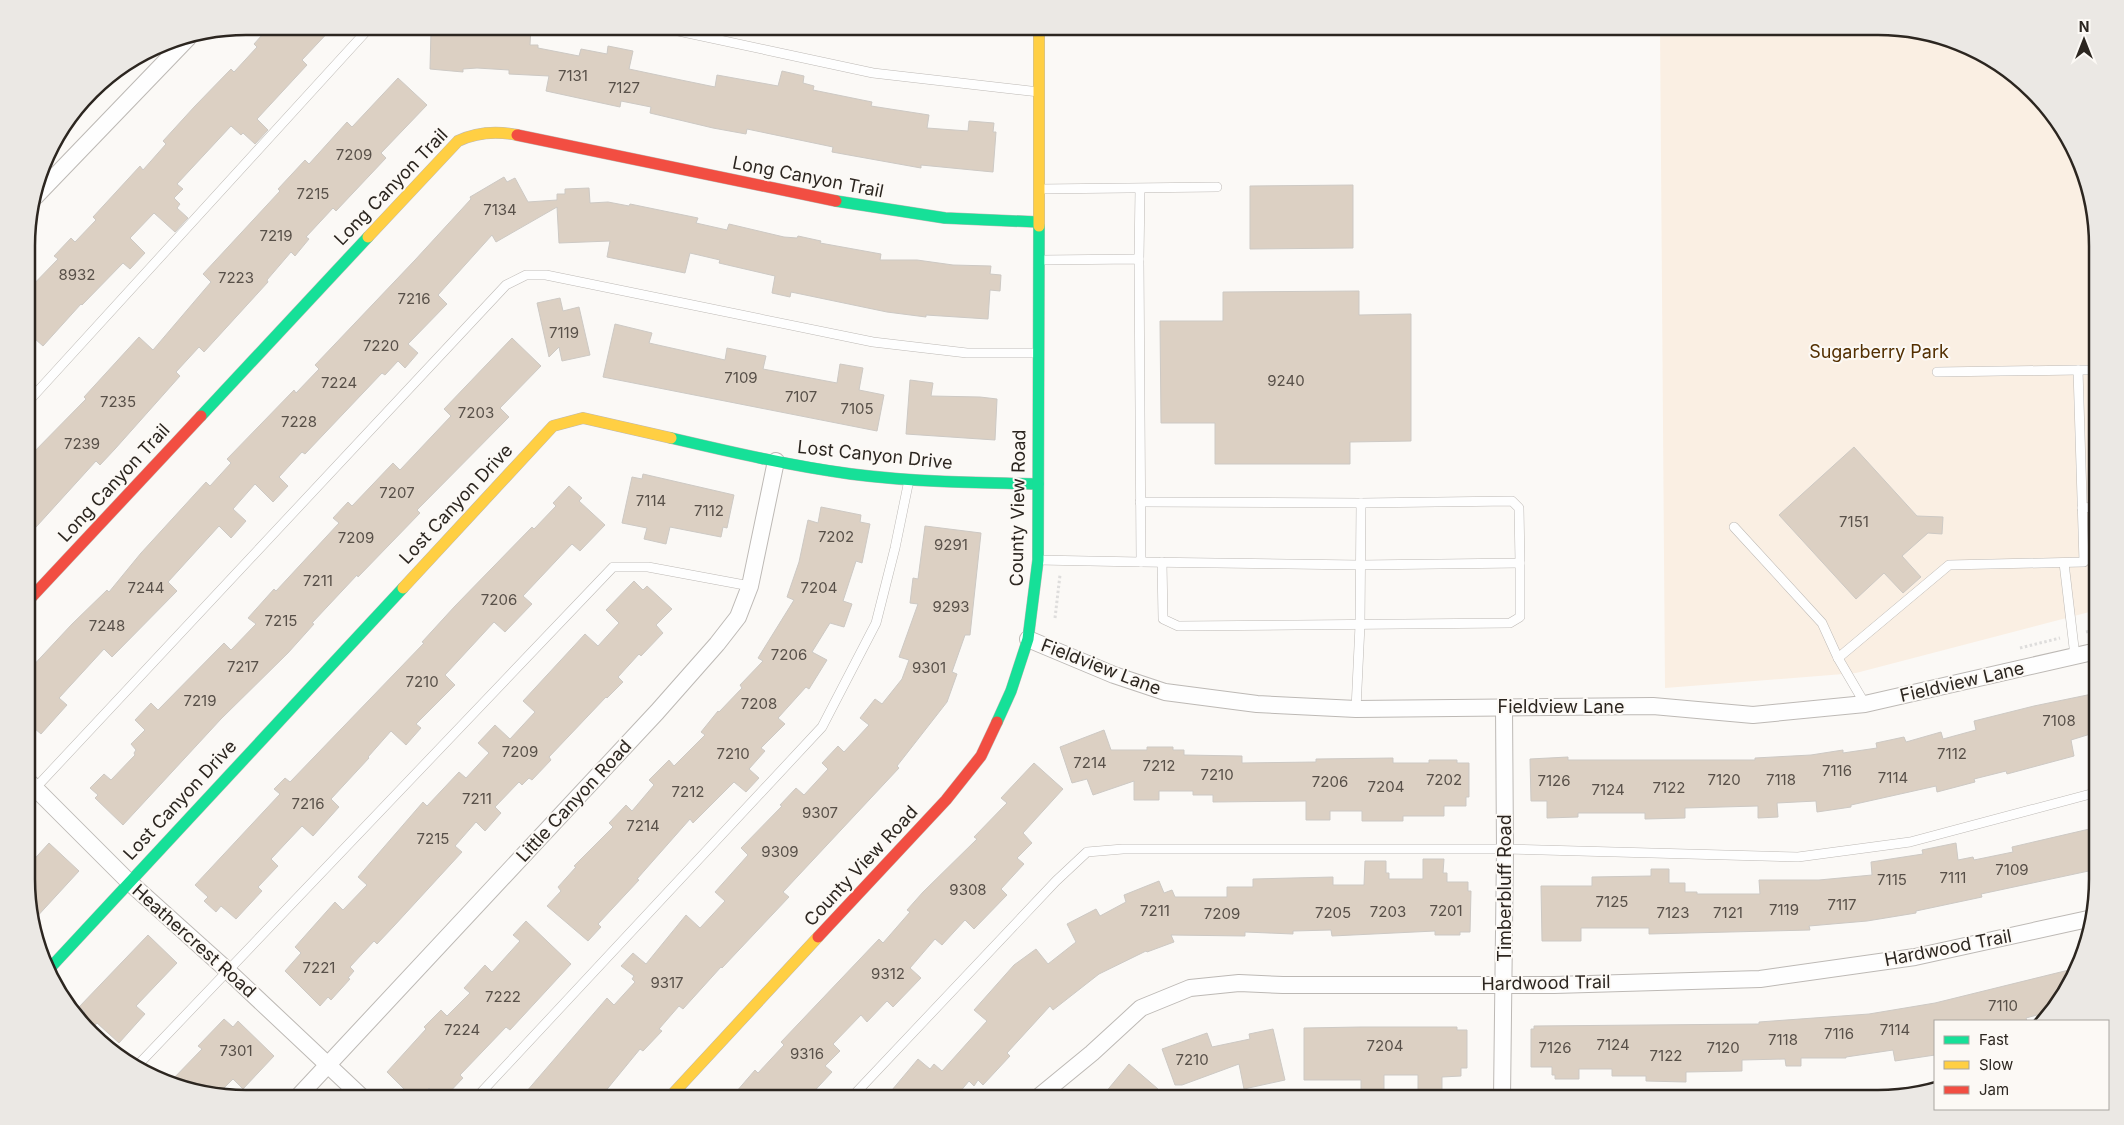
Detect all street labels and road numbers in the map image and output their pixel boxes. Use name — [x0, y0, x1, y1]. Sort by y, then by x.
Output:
street label: Long Canyon Trail — [330, 124, 452, 249]
street label: Long Canyon Trail — [731, 152, 886, 201]
street label: Long Canyon Trail — [54, 419, 174, 546]
street label: County View Road — [1006, 429, 1029, 587]
street label: Lost Canyon Drive — [796, 436, 954, 473]
street label: Lost Canyon Drive — [395, 439, 517, 568]
street label: Fieldview Lane — [1038, 634, 1164, 699]
street label: Fieldview Lane — [1898, 657, 2026, 706]
street label: Fieldview Lane — [1498, 696, 1624, 717]
street label: Lost Canyon Drive — [119, 735, 241, 864]
street label: Little Canyon Road — [512, 735, 636, 866]
street label: County View Road — [799, 801, 922, 930]
street label: Timberbluff Road — [1494, 814, 1515, 962]
street label: Heathercrest Road — [128, 880, 260, 1002]
street label: Hardwood Trail — [1882, 925, 2013, 970]
street label: Hardwood Trail — [1481, 971, 1611, 994]

